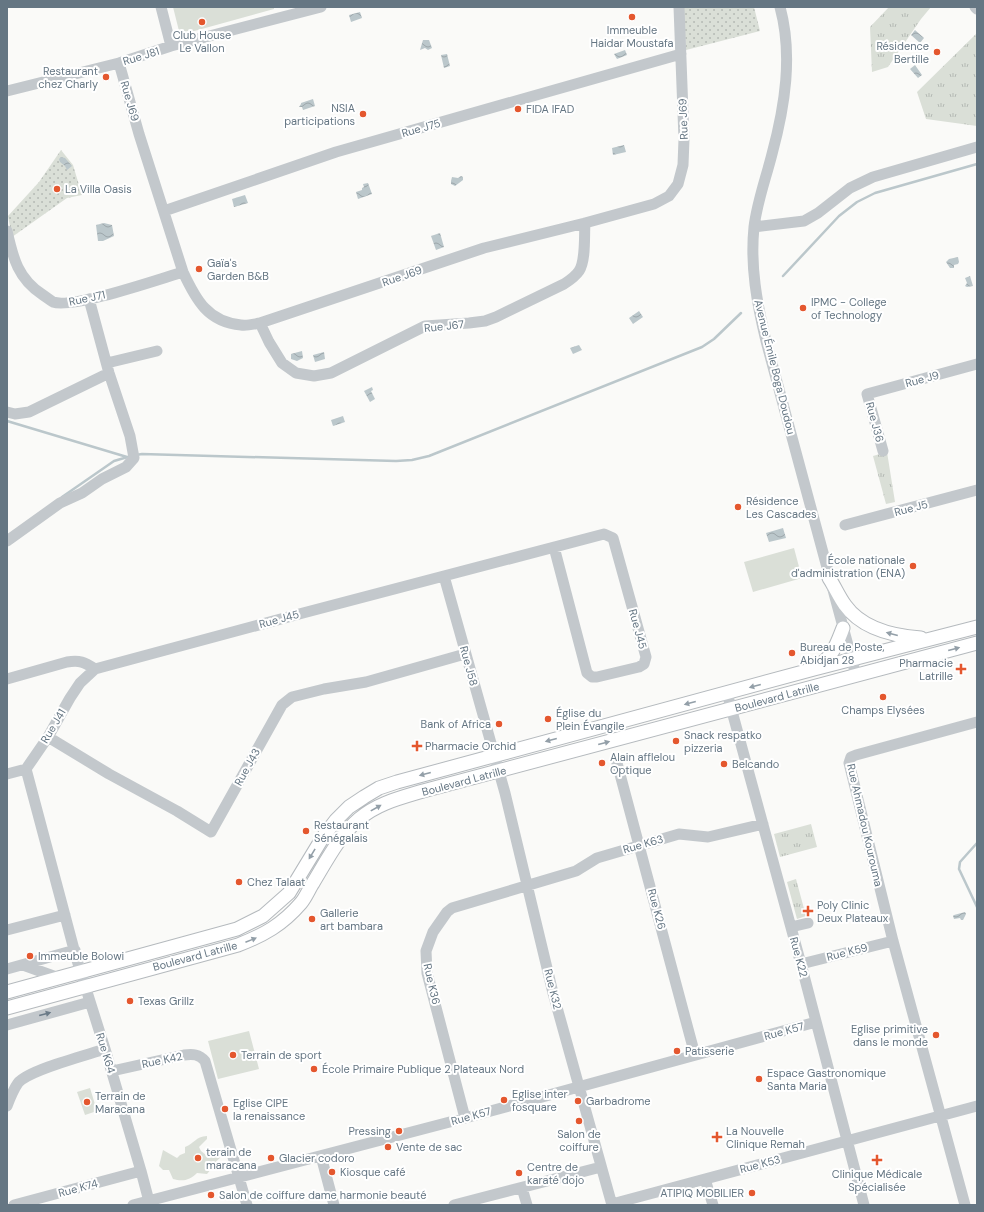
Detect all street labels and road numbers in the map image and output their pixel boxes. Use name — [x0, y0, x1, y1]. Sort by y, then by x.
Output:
street label: Rue J81 — [121, 44, 161, 68]
street label: Rue J69 — [118, 79, 142, 123]
street label: Rue J69 — [675, 98, 691, 140]
street label: Rue J75 — [400, 116, 442, 140]
street label: Rue J69 — [380, 263, 424, 289]
street label: Rue J71 — [68, 287, 106, 309]
street label: Avenue Émile Boga Doudou — [751, 298, 799, 436]
street label: Rue J67 — [423, 317, 465, 335]
street label: Rue J9 — [904, 368, 941, 390]
street label: Rue J36 — [863, 400, 887, 444]
street label: Rue J5 — [893, 497, 930, 519]
street label: Rue J45 — [257, 607, 301, 631]
street label: Rue J45 — [626, 607, 650, 651]
street label: Rue J58 — [457, 644, 481, 688]
street label: Boulevard Latrille — [733, 679, 821, 715]
street label: Rue J41 — [37, 706, 69, 746]
street label: Rue J43 — [231, 746, 263, 788]
street label: Rue Ahmadou Kourouma — [844, 762, 886, 888]
street label: Boulevard Latrille — [420, 763, 508, 799]
street label: Rue K63 — [621, 832, 665, 856]
street label: Rue K26 — [645, 887, 669, 931]
street label: Rue K22 — [787, 935, 811, 979]
street label: Boulevard Latrille — [151, 938, 239, 974]
street label: Rue K59 — [825, 940, 869, 964]
street label: Rue K36 — [420, 962, 444, 1006]
street label: Rue K32 — [541, 967, 565, 1011]
street label: Rue K57 — [762, 1019, 806, 1043]
street label: Rue K64 — [93, 1031, 119, 1075]
street label: Rue K42 — [140, 1049, 184, 1071]
street label: Rue K57 — [449, 1104, 493, 1128]
street label: Rue K53 — [738, 1152, 782, 1176]
street label: Rue K74 — [57, 1176, 100, 1200]

